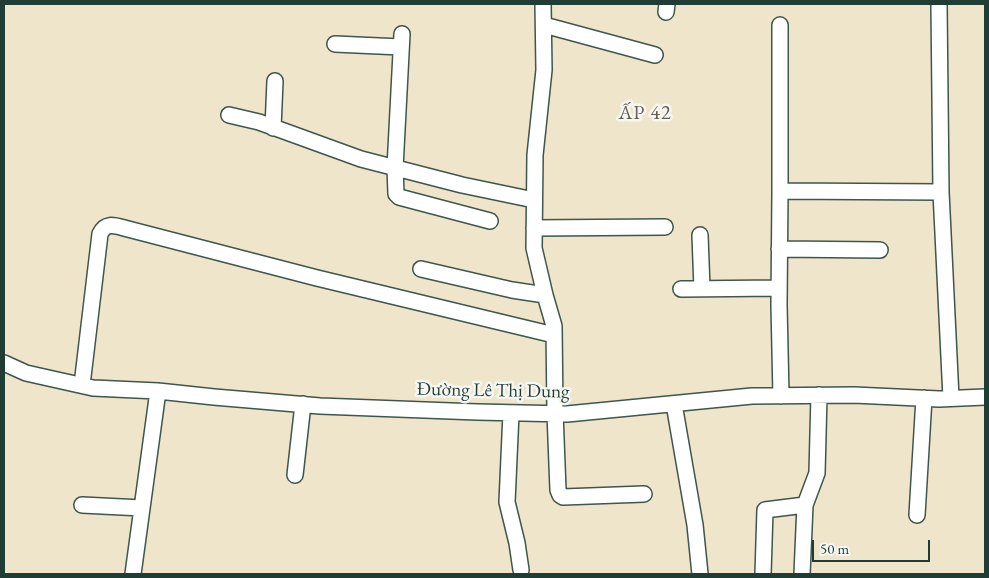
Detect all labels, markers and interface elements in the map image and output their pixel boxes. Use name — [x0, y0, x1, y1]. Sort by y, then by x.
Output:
district label: ẤP 42 — [618, 102, 672, 126]
street label: Đường Lê Thị Dung — [417, 378, 569, 404]
scale bar — [814, 530, 932, 562]
text: 50 m — [820, 539, 849, 558]

